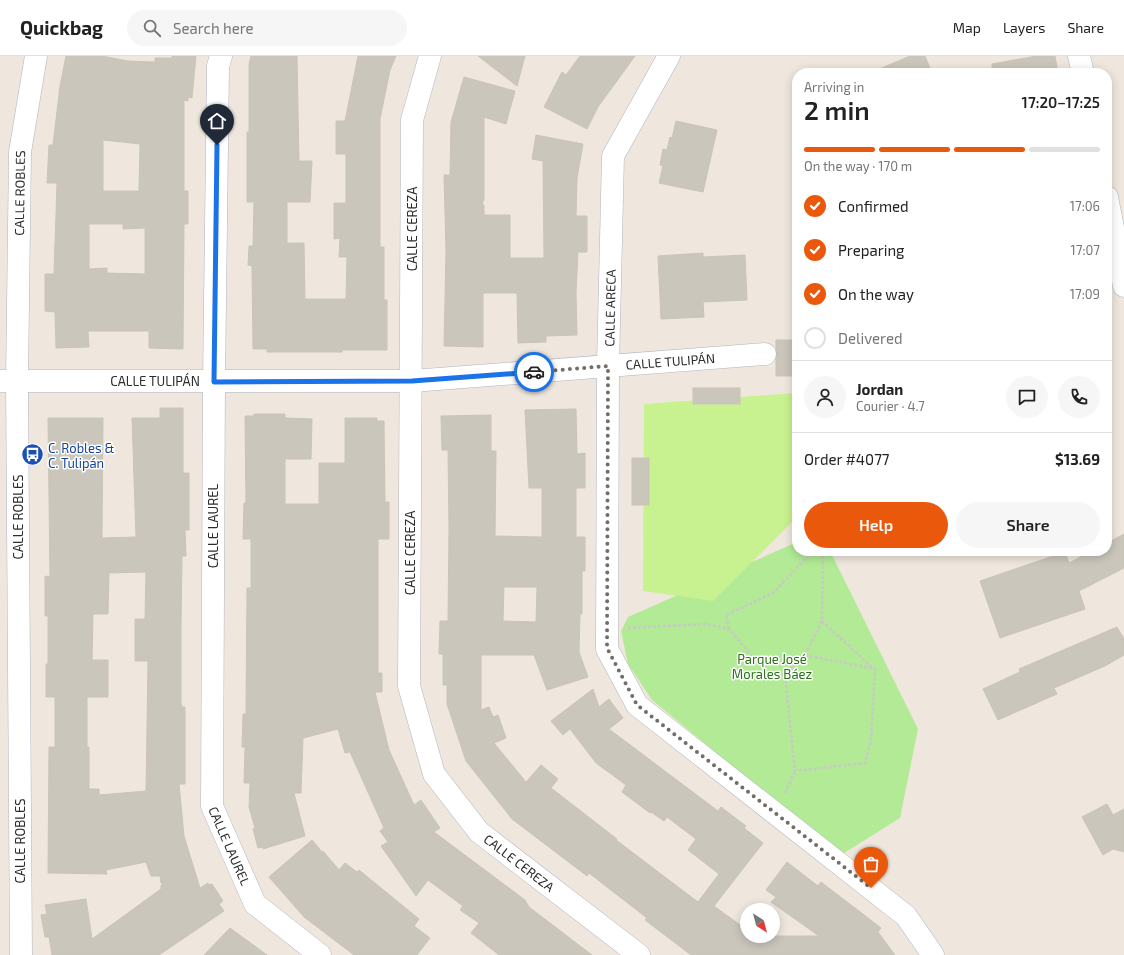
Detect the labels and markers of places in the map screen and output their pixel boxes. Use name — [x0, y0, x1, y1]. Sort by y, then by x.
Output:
pin — [200, 104, 234, 145]
place label: C. Robles & C. Tulipán — [48, 440, 114, 471]
bus stop icon: C. Robles & C. Tulipán — [20, 442, 46, 468]
pin — [854, 847, 888, 888]

